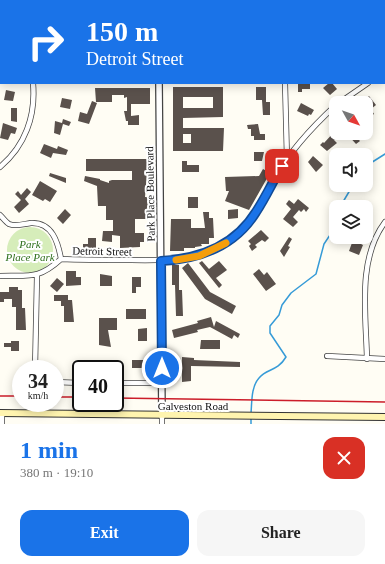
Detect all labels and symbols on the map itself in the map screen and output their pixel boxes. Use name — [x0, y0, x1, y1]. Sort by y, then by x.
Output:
north arrow — [329, 96, 373, 140]
street label: Park Place Boulevard — [143, 146, 157, 242]
pin — [265, 149, 299, 183]
park label: Park Place Park — [4, 238, 56, 263]
street label: Detroit Street — [72, 244, 132, 258]
position arrow — [141, 347, 183, 389]
speed limit sign: 40 — [72, 360, 124, 412]
street label: Galveston Road — [158, 400, 229, 412]

